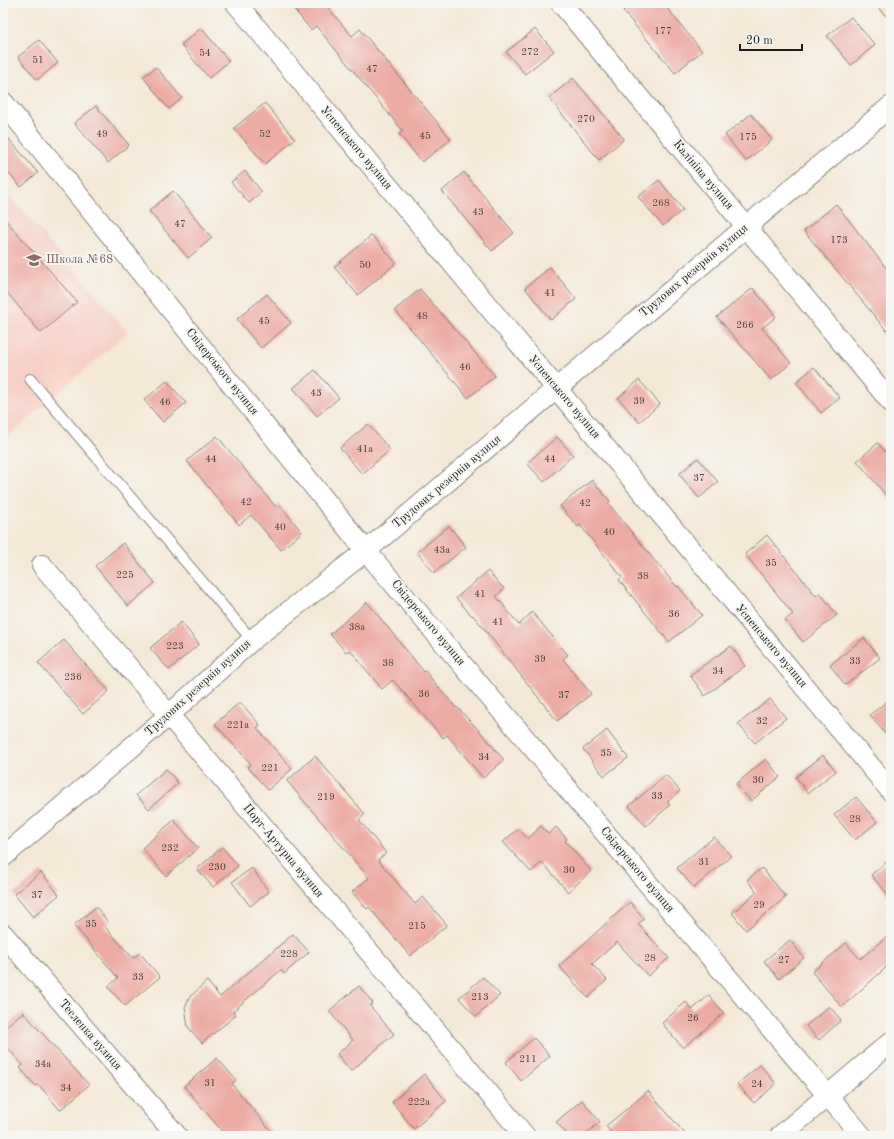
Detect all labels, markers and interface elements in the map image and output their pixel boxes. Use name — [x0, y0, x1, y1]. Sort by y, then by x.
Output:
house number: 177 — [654, 26, 672, 36]
scale bar — [740, 26, 802, 52]
text: 20 m — [746, 35, 773, 47]
house number: 272 — [521, 47, 539, 57]
house number: 54 — [199, 48, 211, 58]
house number: 51 — [32, 55, 44, 65]
house number: 47 — [366, 64, 378, 74]
street label: Успенського вулиця — [318, 104, 394, 192]
house number: 270 — [577, 114, 595, 124]
house number: 49 — [96, 129, 108, 139]
house number: 52 — [259, 129, 271, 139]
house number: 45 — [419, 131, 431, 141]
house number: 175 — [739, 132, 757, 142]
street label: Калініна вулиця — [671, 137, 736, 212]
house number: 268 — [652, 198, 670, 208]
house number: 43 — [472, 207, 484, 217]
house number: 47 — [174, 219, 186, 229]
street label: Трудових резервів вулиця — [637, 221, 751, 320]
house number: 173 — [830, 235, 848, 245]
school or university icon: Школа №68 — [25, 251, 43, 269]
place label: Школа №68 — [46, 254, 113, 266]
house number: 50 — [359, 260, 371, 270]
house number: 41 — [544, 288, 556, 298]
house number: 48 — [416, 311, 428, 321]
house number: 45 — [258, 316, 270, 326]
house number: 266 — [736, 320, 754, 330]
street label: Свідерського вулиця — [184, 326, 261, 418]
street label: Успенського вулиця — [526, 353, 602, 441]
house number: 46 — [459, 362, 471, 372]
house number: 43 — [310, 388, 322, 398]
house number: 39 — [633, 396, 645, 406]
house number: 46 — [159, 397, 171, 407]
street label: Трудових резервів вулиця — [390, 432, 504, 531]
house number: 41а — [357, 444, 373, 454]
house number: 44 — [205, 454, 217, 464]
house number: 44 — [544, 454, 556, 464]
house number: 37 — [693, 473, 705, 483]
house number: 42 — [240, 497, 252, 507]
house number: 42 — [579, 498, 591, 508]
house number: 40 — [274, 522, 286, 532]
house number: 40 — [603, 527, 615, 537]
house number: 43а — [434, 545, 450, 555]
house number: 35 — [765, 558, 777, 568]
house number: 225 — [116, 570, 134, 580]
house number: 38 — [637, 571, 649, 581]
street label: Свідерського вулиця — [389, 577, 468, 668]
house number: 41 — [474, 589, 486, 599]
street label: Успенського вулиця — [733, 602, 809, 690]
house number: 36 — [668, 609, 680, 619]
house number: 41 — [492, 617, 504, 627]
house number: 38а — [349, 622, 365, 632]
street label: Трудових резервів вулиця — [142, 637, 253, 738]
house number: 223 — [166, 641, 184, 651]
house number: 39 — [534, 654, 546, 664]
house number: 33 — [849, 656, 861, 666]
house number: 38 — [382, 658, 394, 668]
house number: 34 — [712, 666, 724, 676]
house number: 236 — [64, 672, 82, 682]
house number: 36 — [418, 689, 430, 699]
house number: 37 — [558, 690, 570, 700]
house number: 32 — [756, 716, 768, 726]
house number: 221а — [227, 720, 249, 730]
house number: 35 — [600, 748, 612, 758]
house number: 34 — [478, 752, 490, 762]
house number: 221 — [261, 763, 279, 773]
house number: 30 — [752, 775, 764, 785]
house number: 33 — [651, 791, 663, 801]
house number: 219 — [317, 792, 335, 802]
street label: Порт-Артурна вулиця — [240, 802, 326, 900]
house number: 28 — [849, 814, 861, 824]
street label: Свідерського вулиця — [598, 824, 677, 915]
house number: 232 — [161, 843, 179, 853]
house number: 31 — [698, 857, 710, 867]
house number: 230 — [208, 862, 226, 872]
house number: 30 — [563, 865, 575, 875]
house number: 37 — [31, 890, 43, 900]
house number: 29 — [753, 900, 765, 910]
house number: 35 — [85, 919, 97, 929]
house number: 215 — [408, 921, 426, 931]
house number: 228 — [280, 949, 298, 959]
house number: 28 — [644, 953, 656, 963]
house number: 27 — [778, 955, 790, 965]
house number: 33 — [132, 972, 144, 982]
house number: 213 — [471, 992, 489, 1002]
street label: Тесленка вулиця — [56, 998, 124, 1072]
house number: 26 — [687, 1013, 699, 1023]
house number: 211 — [519, 1054, 537, 1064]
house number: 34а — [35, 1059, 51, 1069]
house number: 31 — [204, 1078, 216, 1088]
house number: 24 — [751, 1079, 763, 1089]
house number: 34 — [60, 1083, 72, 1093]
house number: 222а — [408, 1097, 430, 1107]

